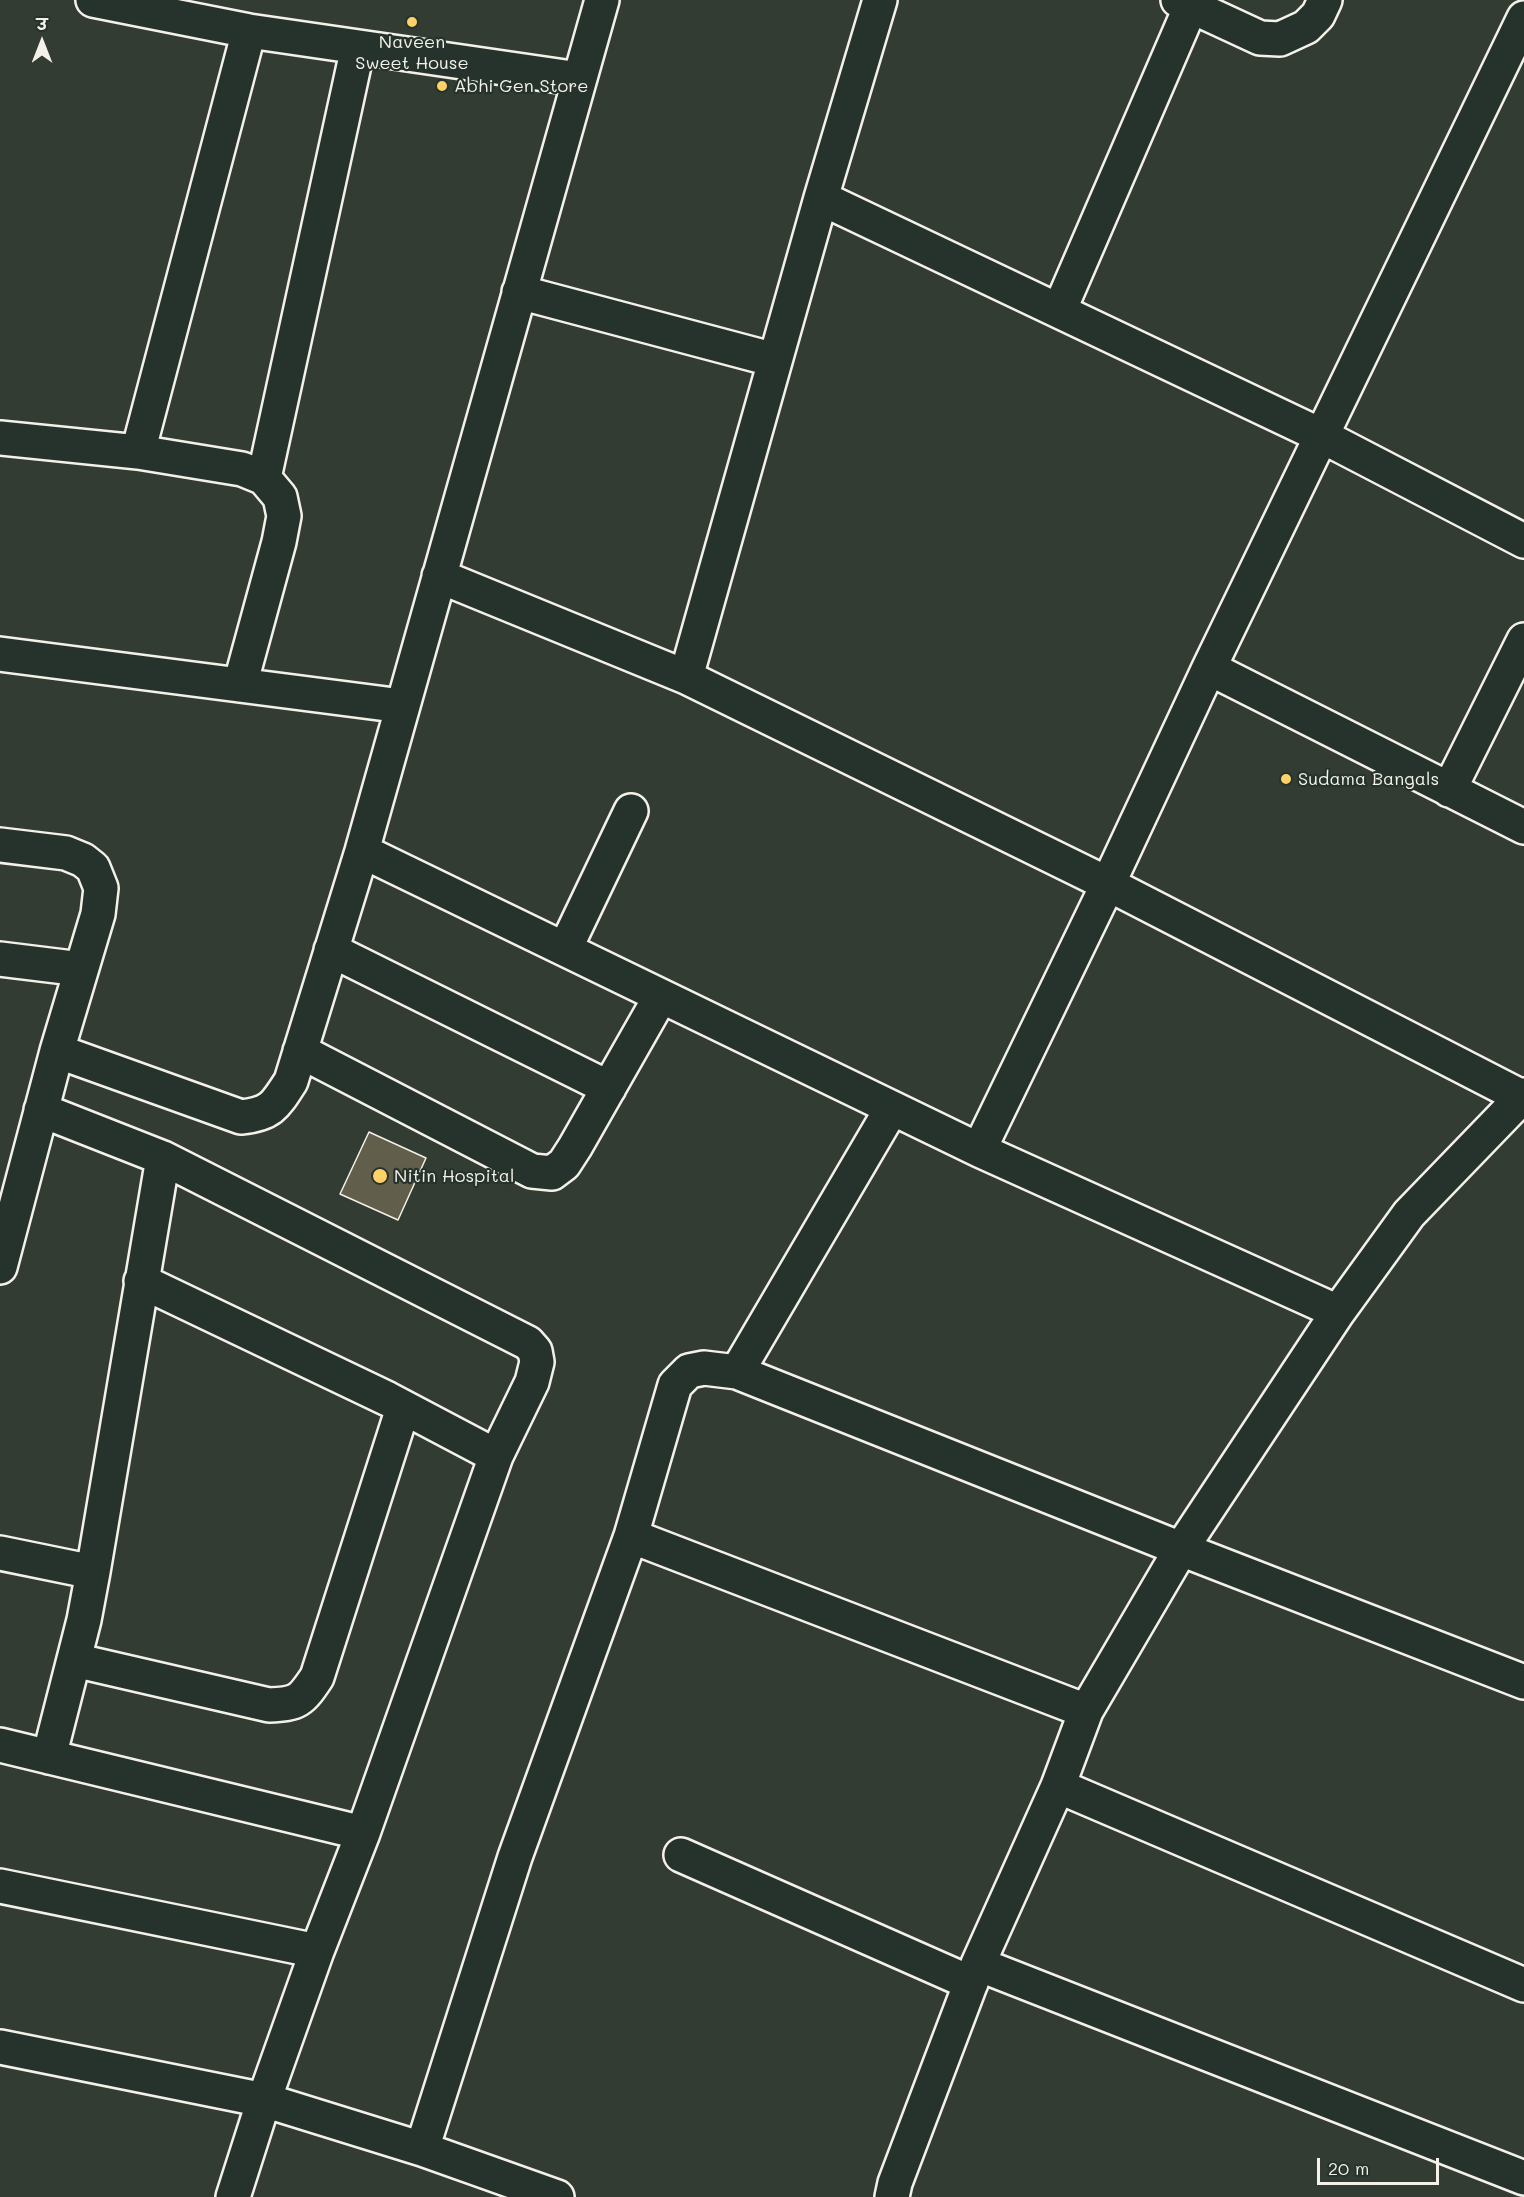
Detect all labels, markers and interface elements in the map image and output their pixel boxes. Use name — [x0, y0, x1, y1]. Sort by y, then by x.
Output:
north arrow — [12, 12, 72, 72]
text: उ — [37, 13, 47, 34]
marker: Naveen Sweet House — [405, 15, 419, 29]
place label: Naveen Sweet House — [355, 31, 469, 74]
place label: Abhi Gen Store — [454, 75, 588, 97]
marker: Abhi Gen Store — [435, 79, 449, 93]
place label: Sudama Bangals — [1298, 768, 1439, 790]
marker: Sudama Bangals — [1279, 772, 1293, 786]
place label: Nitin Hospital — [394, 1165, 514, 1187]
marker: Nitin Hospital — [371, 1167, 389, 1185]
scale bar — [1320, 2146, 1442, 2184]
text: 20 m — [1328, 2156, 1369, 2180]

